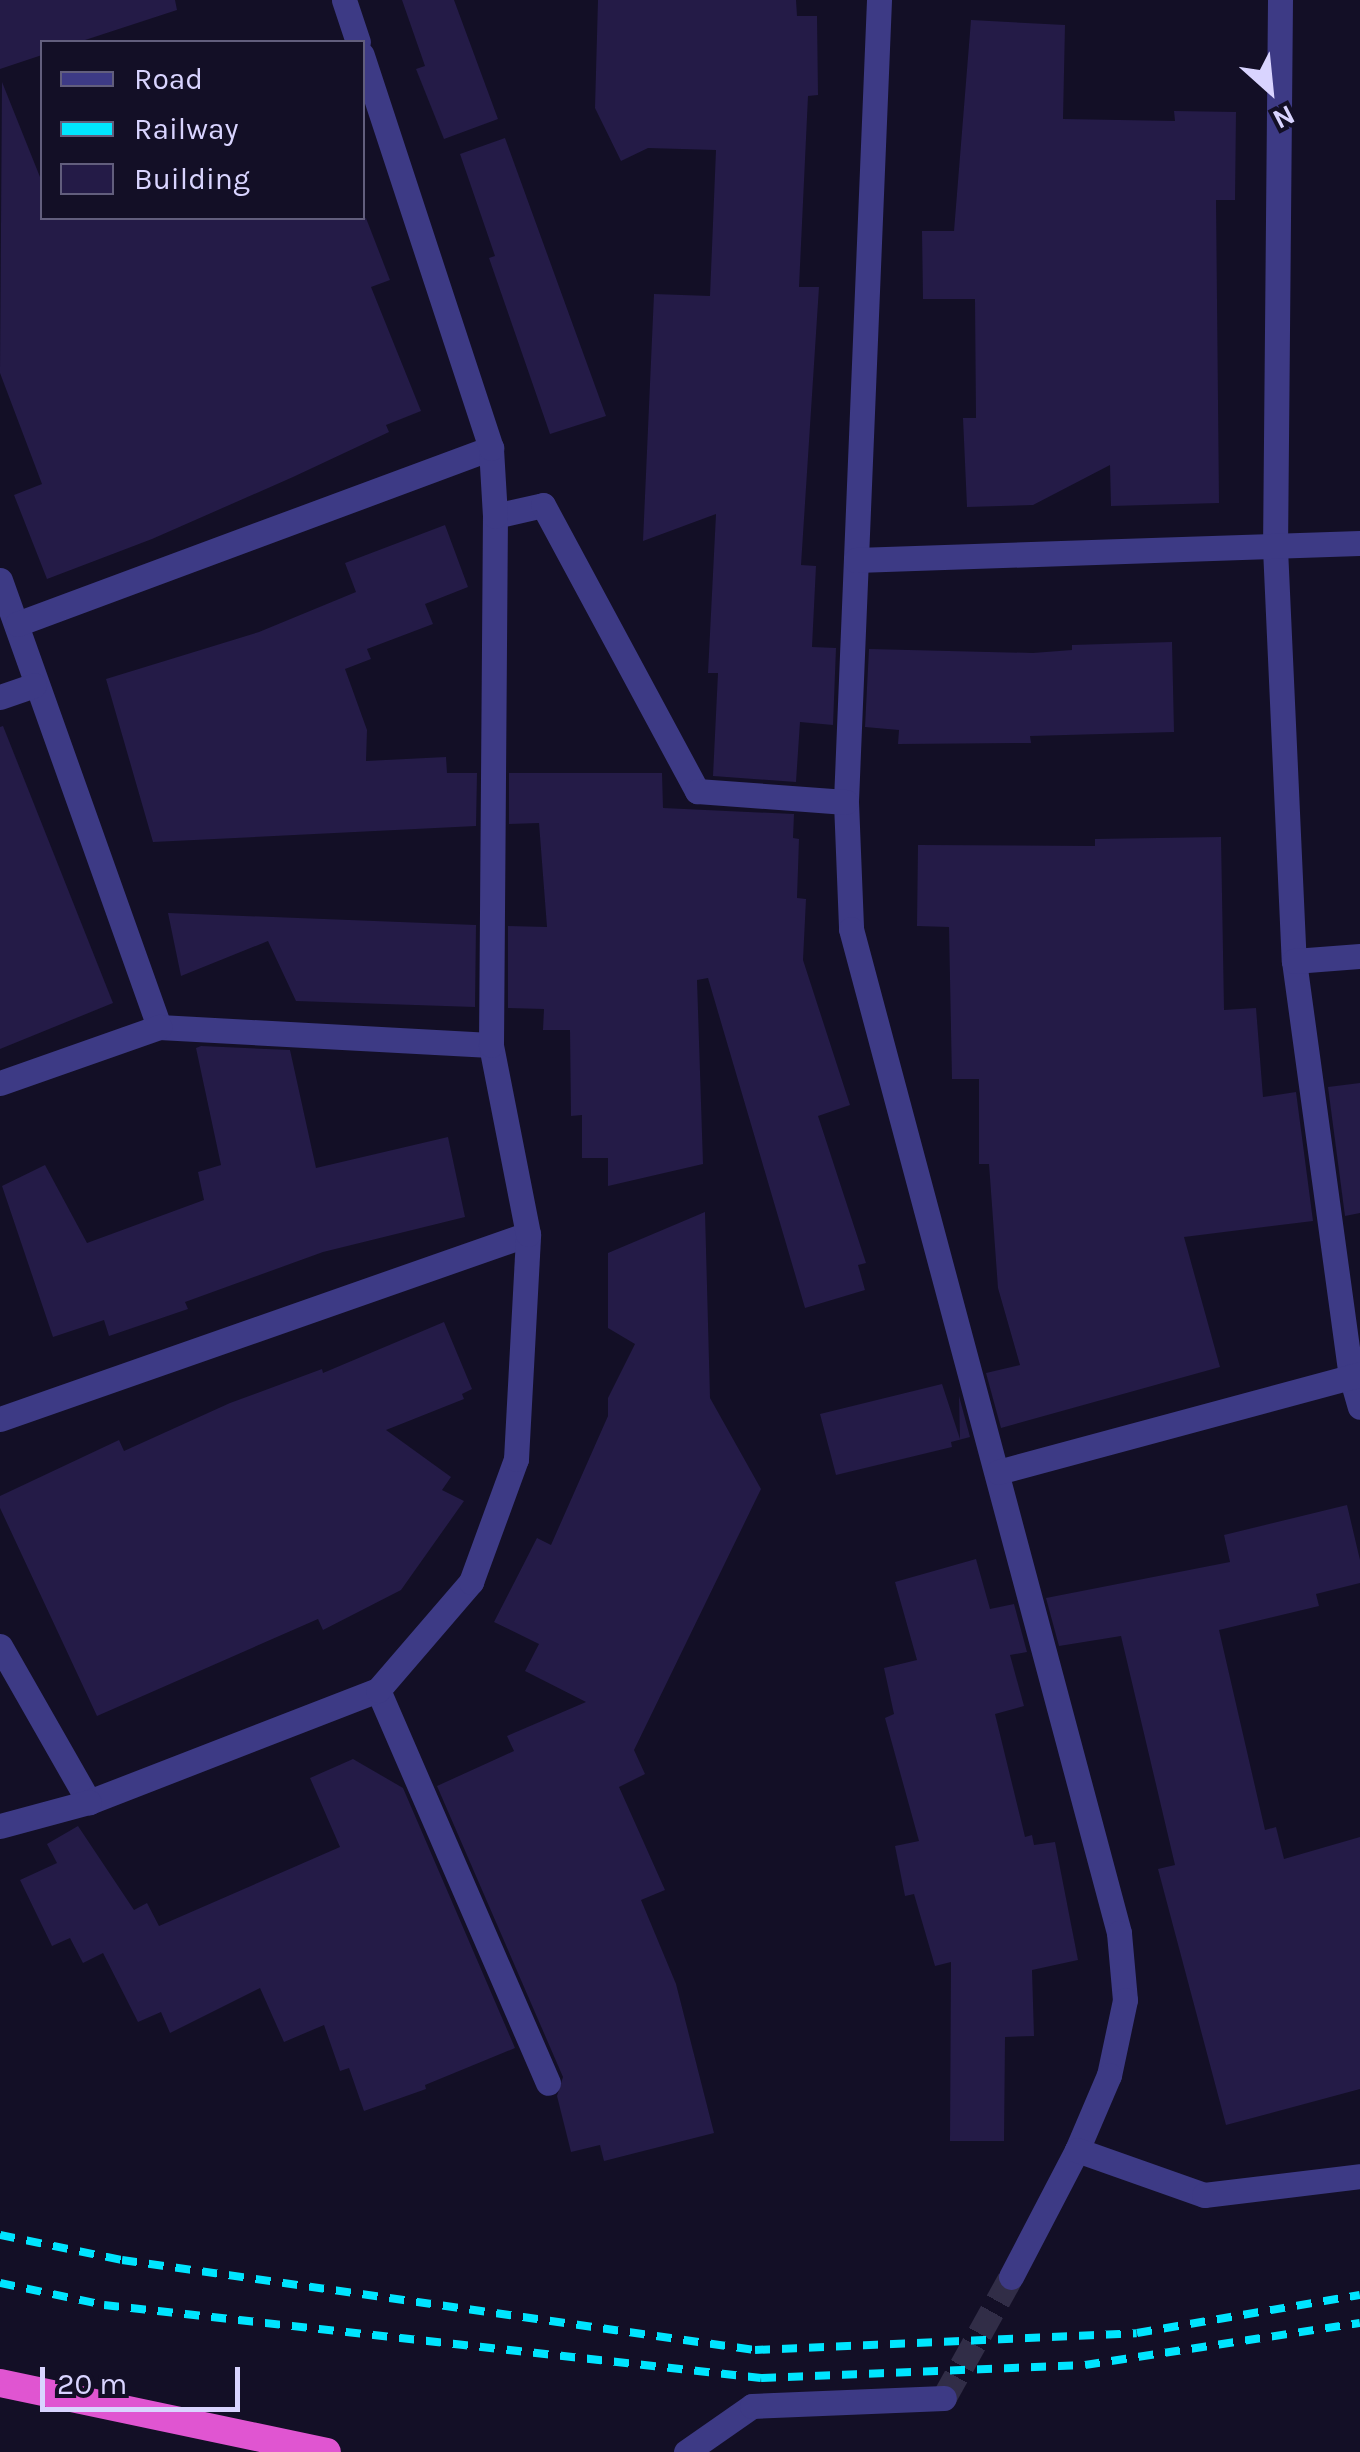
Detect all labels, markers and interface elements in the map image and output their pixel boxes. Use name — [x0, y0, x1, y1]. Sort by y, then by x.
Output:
legend — [40, 40, 365, 220]
north arrow — [1220, 40, 1320, 140]
text: Road — [134, 61, 203, 97]
text: N — [1267, 98, 1300, 136]
text: Railway — [134, 111, 238, 147]
text: Building — [134, 161, 250, 197]
scale bar — [45, 2347, 245, 2409]
text: 20 m — [57, 2366, 127, 2402]

